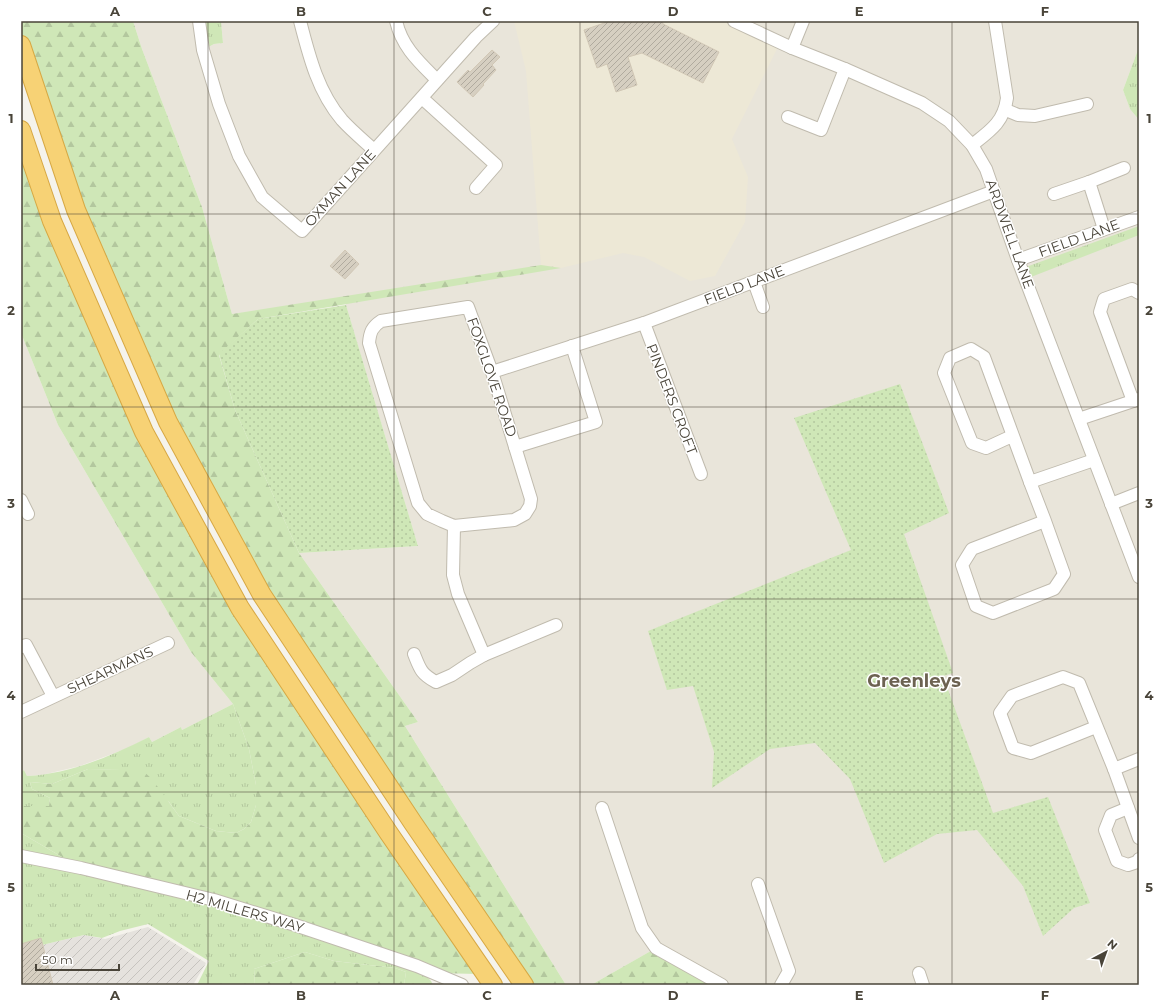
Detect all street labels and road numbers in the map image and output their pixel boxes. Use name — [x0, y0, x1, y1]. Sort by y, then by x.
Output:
street label: OXMAN LANE — [301, 146, 379, 230]
street label: ARDWELL LANE — [982, 177, 1038, 291]
street label: FIELD LANE — [1036, 215, 1122, 261]
street label: FIELD LANE — [701, 261, 787, 309]
street label: FOXGLOVE ROAD — [463, 315, 521, 439]
street label: PINDERS CROFT — [643, 341, 701, 457]
street label: SHEARMANS — [64, 642, 156, 698]
street label: H2 MILLERS WAY — [184, 886, 306, 937]

